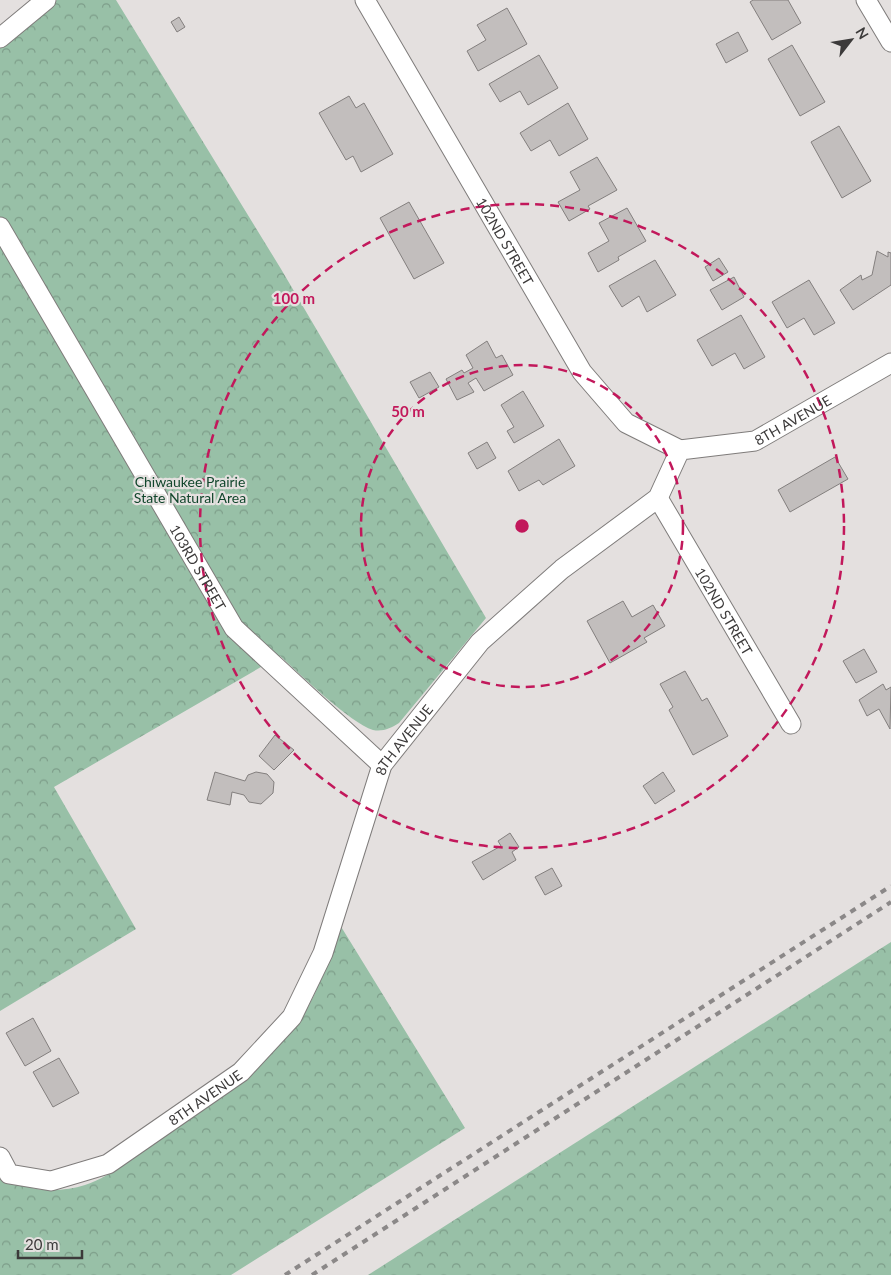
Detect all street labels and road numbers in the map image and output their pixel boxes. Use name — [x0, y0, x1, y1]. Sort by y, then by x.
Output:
street label: 102ND STREET — [473, 194, 538, 288]
street label: 8TH AVENUE — [751, 391, 834, 448]
street label: 103RD STREET — [167, 521, 231, 614]
street label: 102ND STREET — [692, 564, 757, 658]
street label: 8TH AVENUE — [371, 701, 436, 777]
street label: 8TH AVENUE — [165, 1066, 245, 1128]

